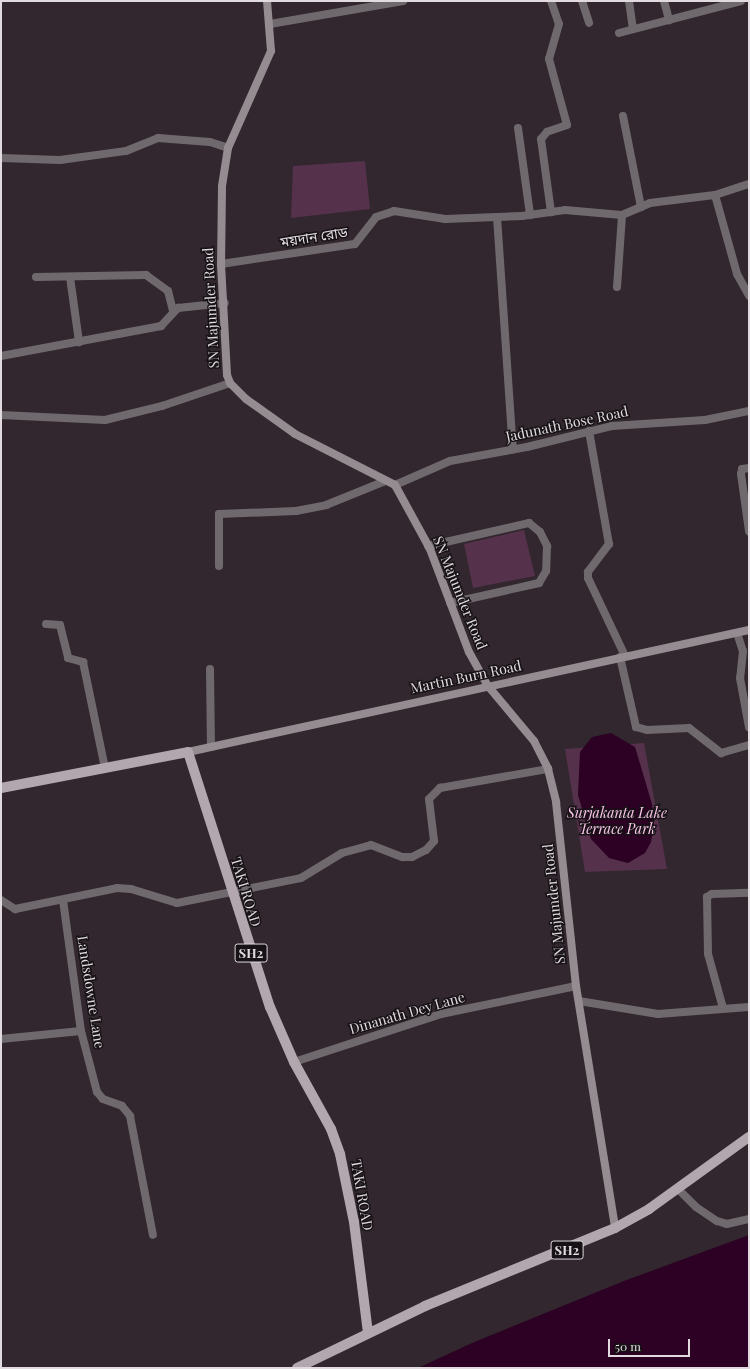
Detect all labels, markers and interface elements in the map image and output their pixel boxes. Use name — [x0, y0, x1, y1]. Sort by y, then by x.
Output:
street label: ময়দান রোড — [279, 223, 349, 251]
street label: SN Majumder Road — [199, 247, 223, 369]
street label: Jadunath Bose Road — [504, 403, 630, 445]
street label: SN Majumder Road — [430, 534, 490, 652]
street label: Martin Burn Road — [409, 657, 523, 697]
park label: Surjakanta Lake Terrace Park — [567, 805, 667, 838]
street label: SN Majumder Road — [539, 843, 569, 965]
street label: TAKI ROAD — [227, 855, 265, 929]
street label: Landsdowne Lane — [74, 934, 108, 1050]
road number: SH2 — [234, 942, 268, 964]
street label: Dinanath Dey Lane — [347, 988, 467, 1038]
street label: TAKI ROAD — [347, 1158, 377, 1232]
road number: SH2 — [550, 1239, 584, 1261]
scale bar — [610, 1331, 692, 1357]
text: 50 m — [615, 1338, 641, 1354]

